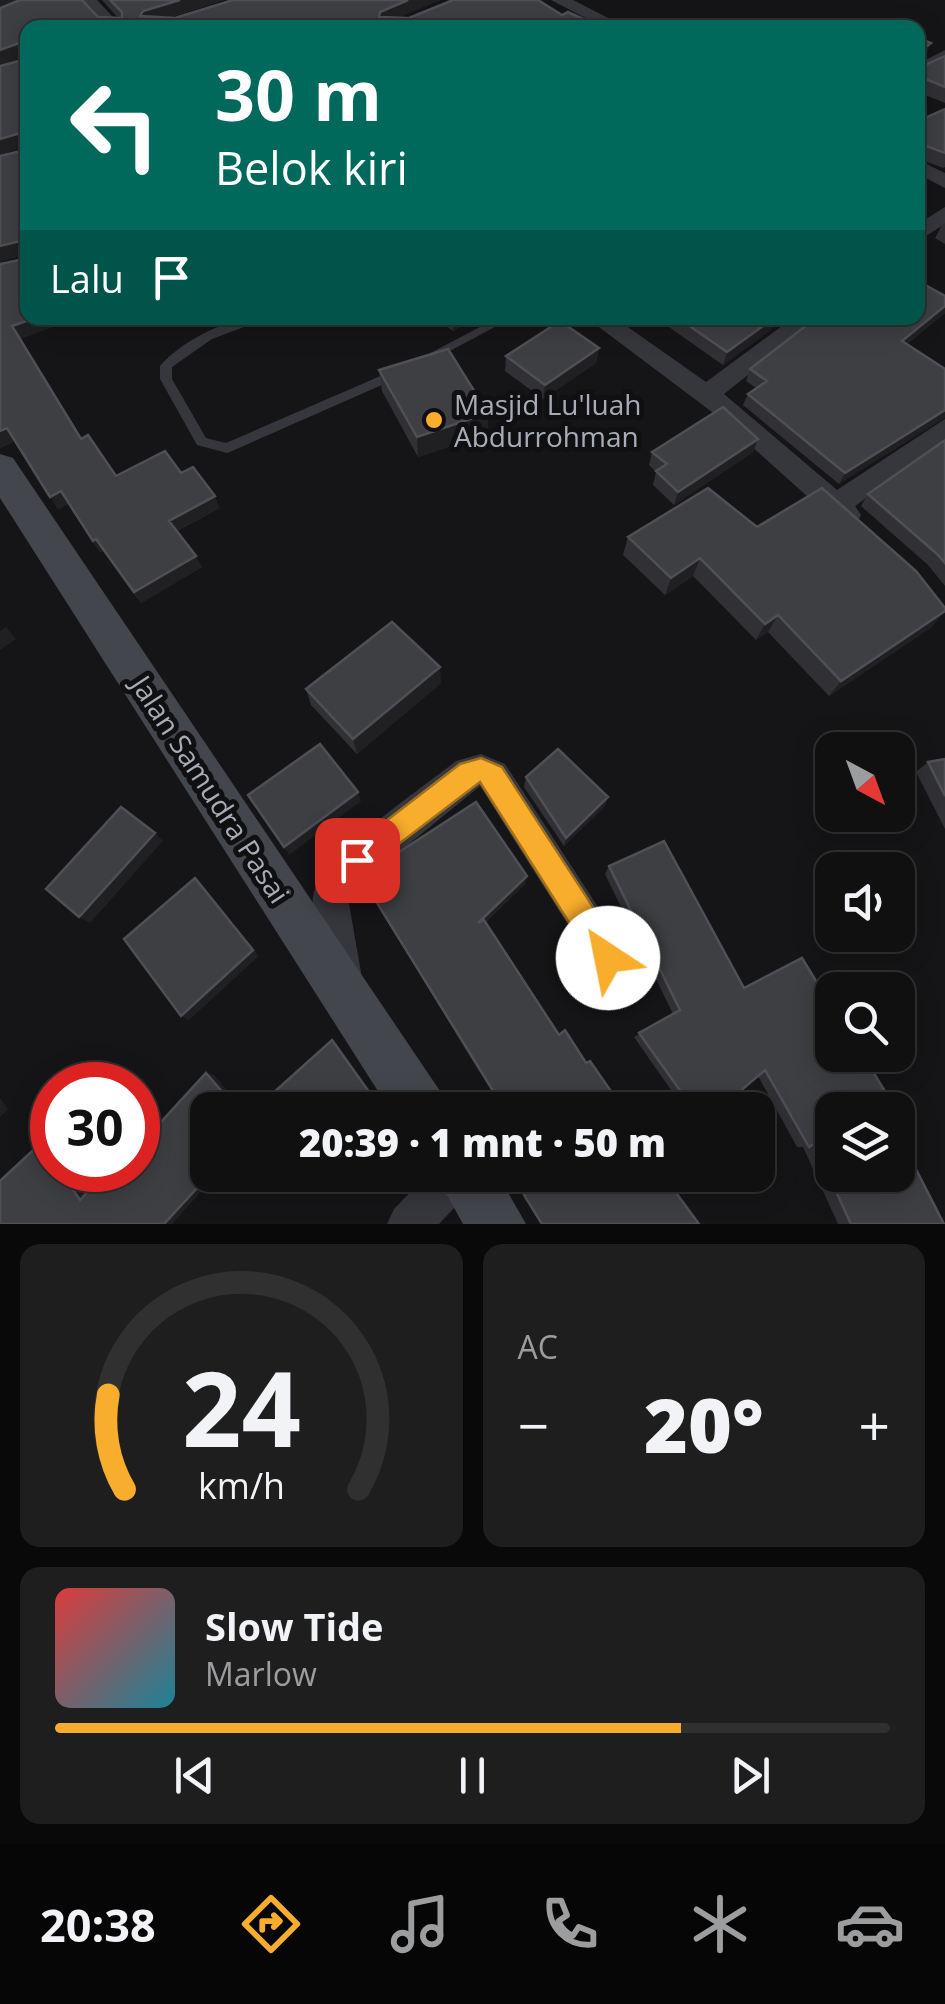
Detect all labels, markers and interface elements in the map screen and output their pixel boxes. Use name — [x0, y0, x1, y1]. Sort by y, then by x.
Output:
text: 30 m — [215, 46, 382, 142]
icon: left — [50, 60, 180, 190]
text: Belok kiri — [215, 137, 408, 198]
icon: arrive — [144, 250, 199, 305]
text: Lalu — [50, 252, 124, 304]
place label: Masjid Lu'luah Abdurrohman — [454, 385, 642, 455]
marker: Masjid Lu'luah Abdurrohman — [423, 409, 445, 431]
street label: Jalan Samudra Pasai — [122, 665, 299, 910]
north arrow — [815, 732, 915, 832]
map controls — [815, 732, 915, 1192]
pin — [315, 818, 400, 903]
icon: arrive — [330, 833, 385, 888]
button: sound — [815, 852, 915, 952]
position arrow — [556, 906, 660, 1010]
button: search — [815, 972, 915, 1072]
speed limit sign: 30 — [30, 1062, 160, 1192]
button: layers — [815, 1092, 915, 1192]
text: 20:39 · 1 mnt · 50 m — [299, 1116, 666, 1168]
text: AC — [518, 1325, 558, 1368]
text: 24 — [182, 1336, 301, 1477]
text: 20° — [644, 1373, 764, 1475]
text: − — [518, 1387, 549, 1462]
text: + — [859, 1387, 890, 1462]
text: km/h — [198, 1461, 285, 1509]
text: Slow Tide — [205, 1600, 384, 1652]
text: Marlow — [205, 1652, 317, 1695]
icon: previous — [167, 1748, 222, 1803]
icon: pause — [445, 1748, 500, 1803]
icon: next — [723, 1748, 778, 1803]
icon: directions — [236, 1889, 306, 1959]
icon: music — [385, 1889, 455, 1959]
icon: phone — [535, 1889, 605, 1959]
icon: climate — [685, 1889, 755, 1959]
icon: car — [835, 1889, 905, 1959]
text: 20:38 — [40, 1894, 156, 1955]

